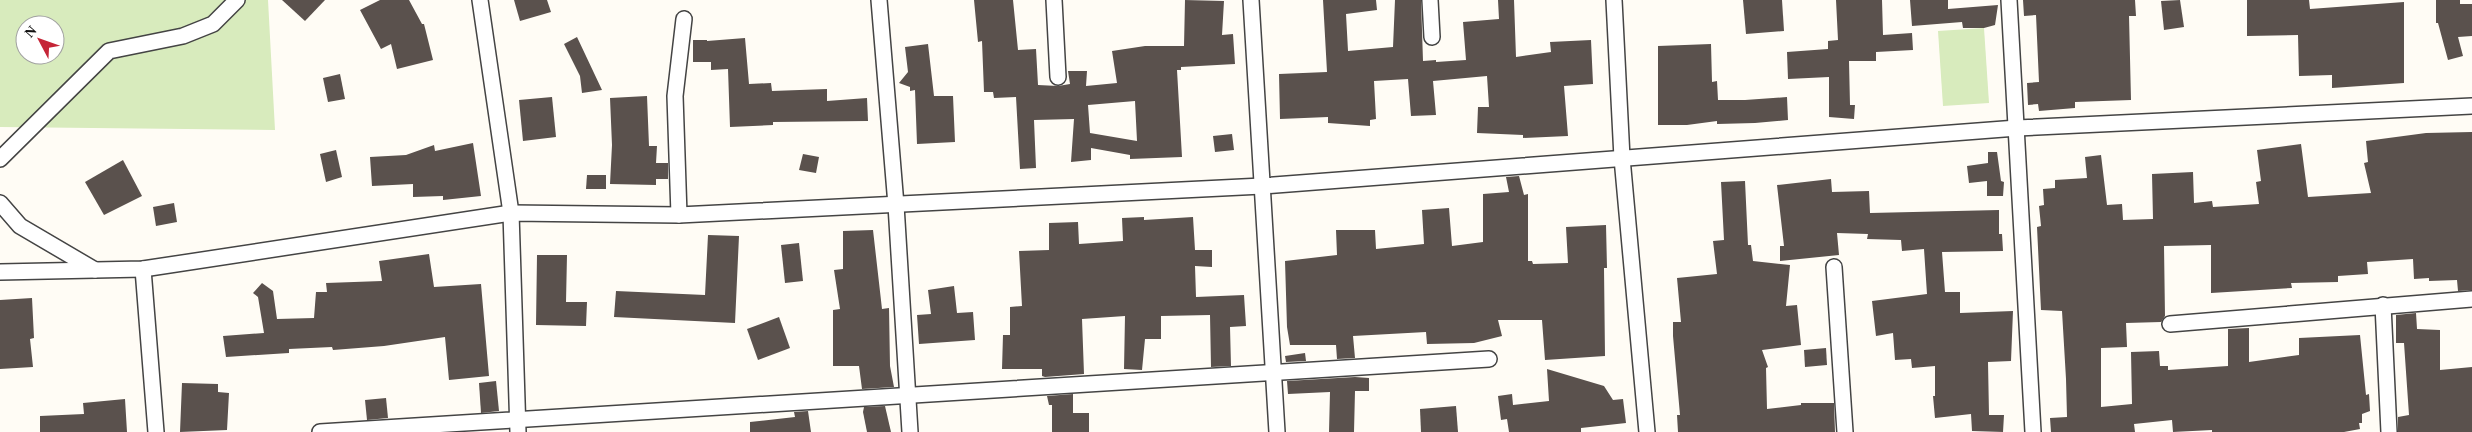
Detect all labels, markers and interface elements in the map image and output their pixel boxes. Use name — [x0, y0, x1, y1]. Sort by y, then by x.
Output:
north arrow — [15, 15, 65, 65]
text: N — [22, 23, 40, 41]

